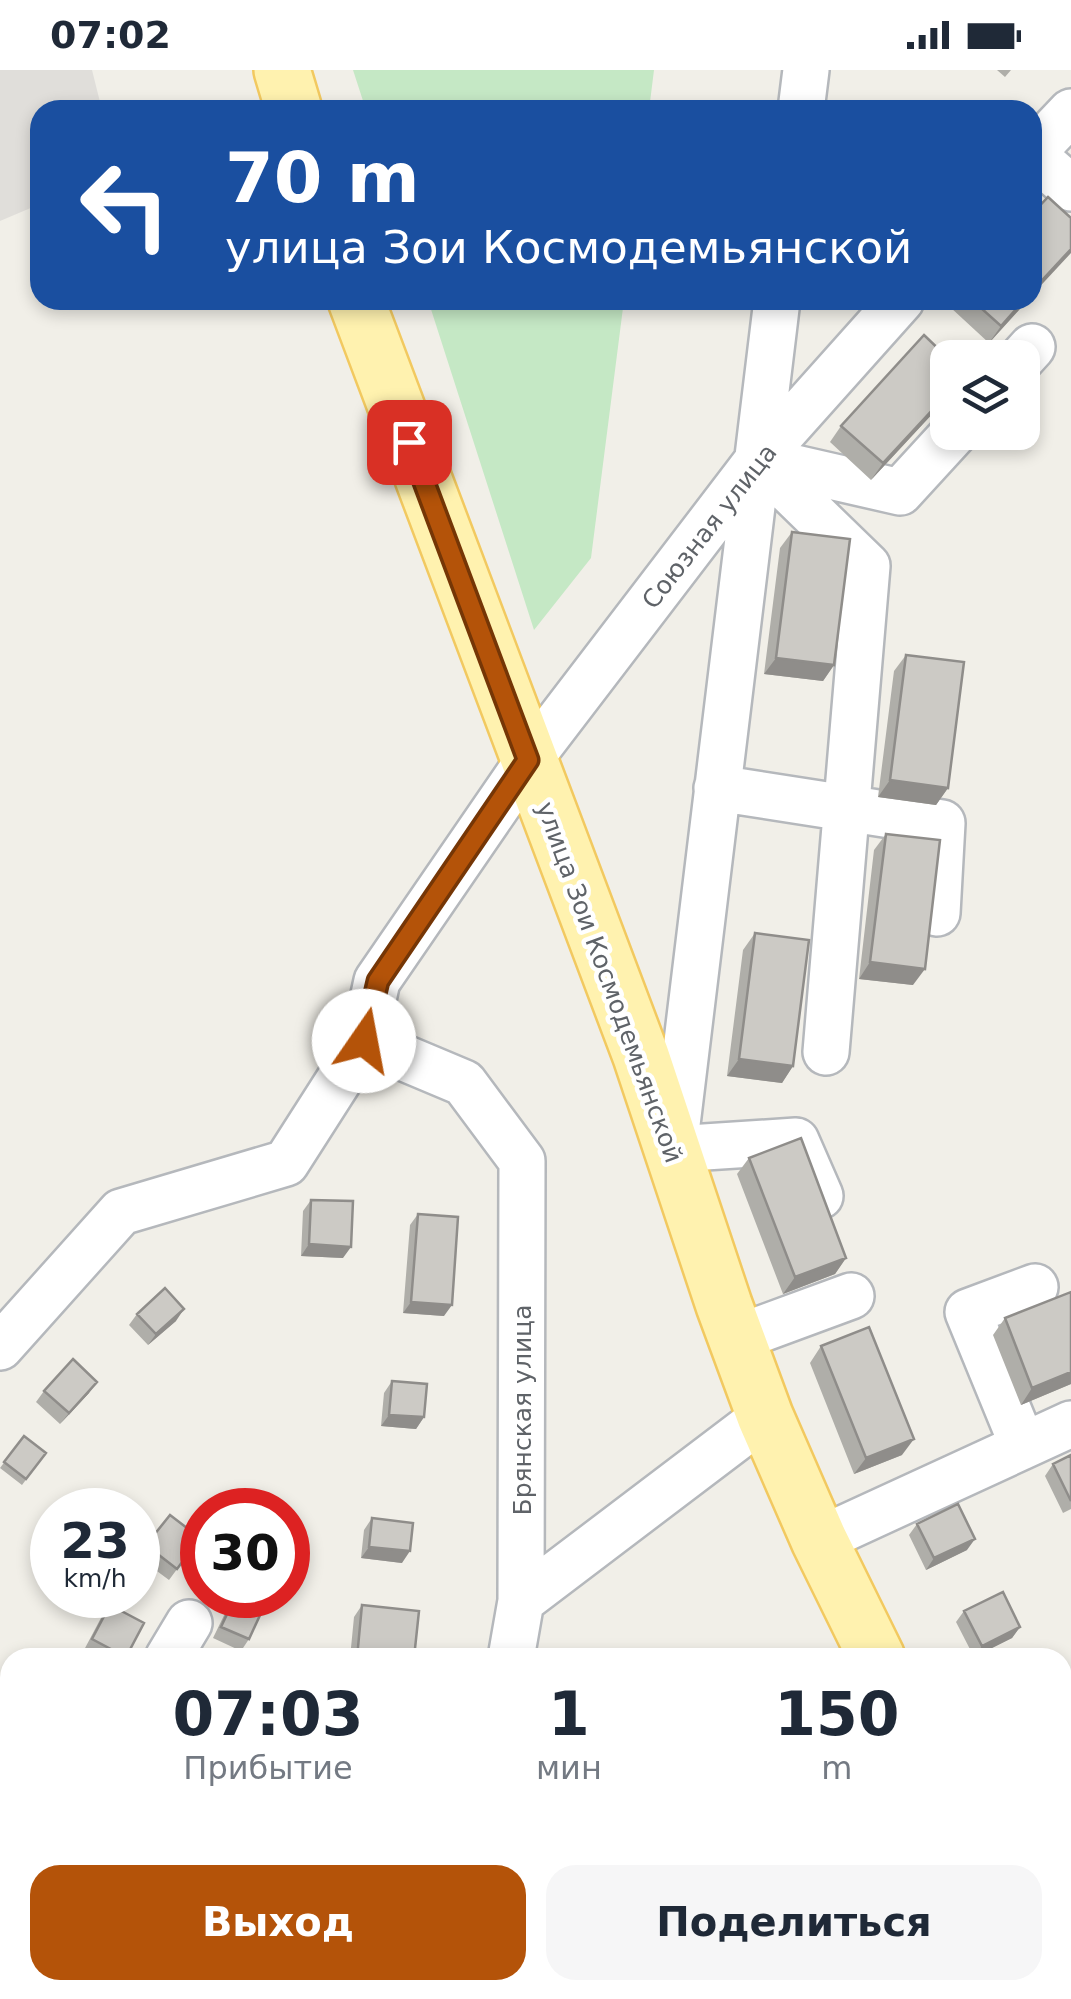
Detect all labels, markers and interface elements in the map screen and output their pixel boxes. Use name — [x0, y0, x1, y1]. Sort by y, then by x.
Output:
text: 07:02 — [50, 13, 171, 57]
text: 70 m — [225, 137, 420, 219]
icon: left — [60, 140, 190, 270]
text: улица Зои Космодемьянской — [225, 221, 912, 274]
map controls — [930, 340, 1040, 450]
button: layers — [930, 340, 1040, 450]
pin — [367, 400, 452, 485]
icon: arrive — [382, 415, 437, 470]
street label: Союзная улица — [636, 438, 783, 614]
street label: улица Зои Космодемьянской — [531, 798, 688, 1167]
position arrow — [312, 989, 416, 1093]
street label: Брянская улица — [508, 1305, 537, 1515]
speed limit sign: 30 — [180, 1488, 310, 1618]
text: 23 — [60, 1512, 130, 1570]
text: km/h — [63, 1564, 127, 1593]
text: 07:03 — [172, 1679, 363, 1749]
text: 1 — [548, 1679, 590, 1749]
text: 150 — [774, 1679, 900, 1749]
text: Прибытие — [183, 1749, 353, 1787]
text: мин — [536, 1749, 602, 1787]
text: m — [821, 1749, 852, 1787]
button: Выход — [30, 1865, 526, 1980]
button: Поделиться — [546, 1865, 1042, 1980]

